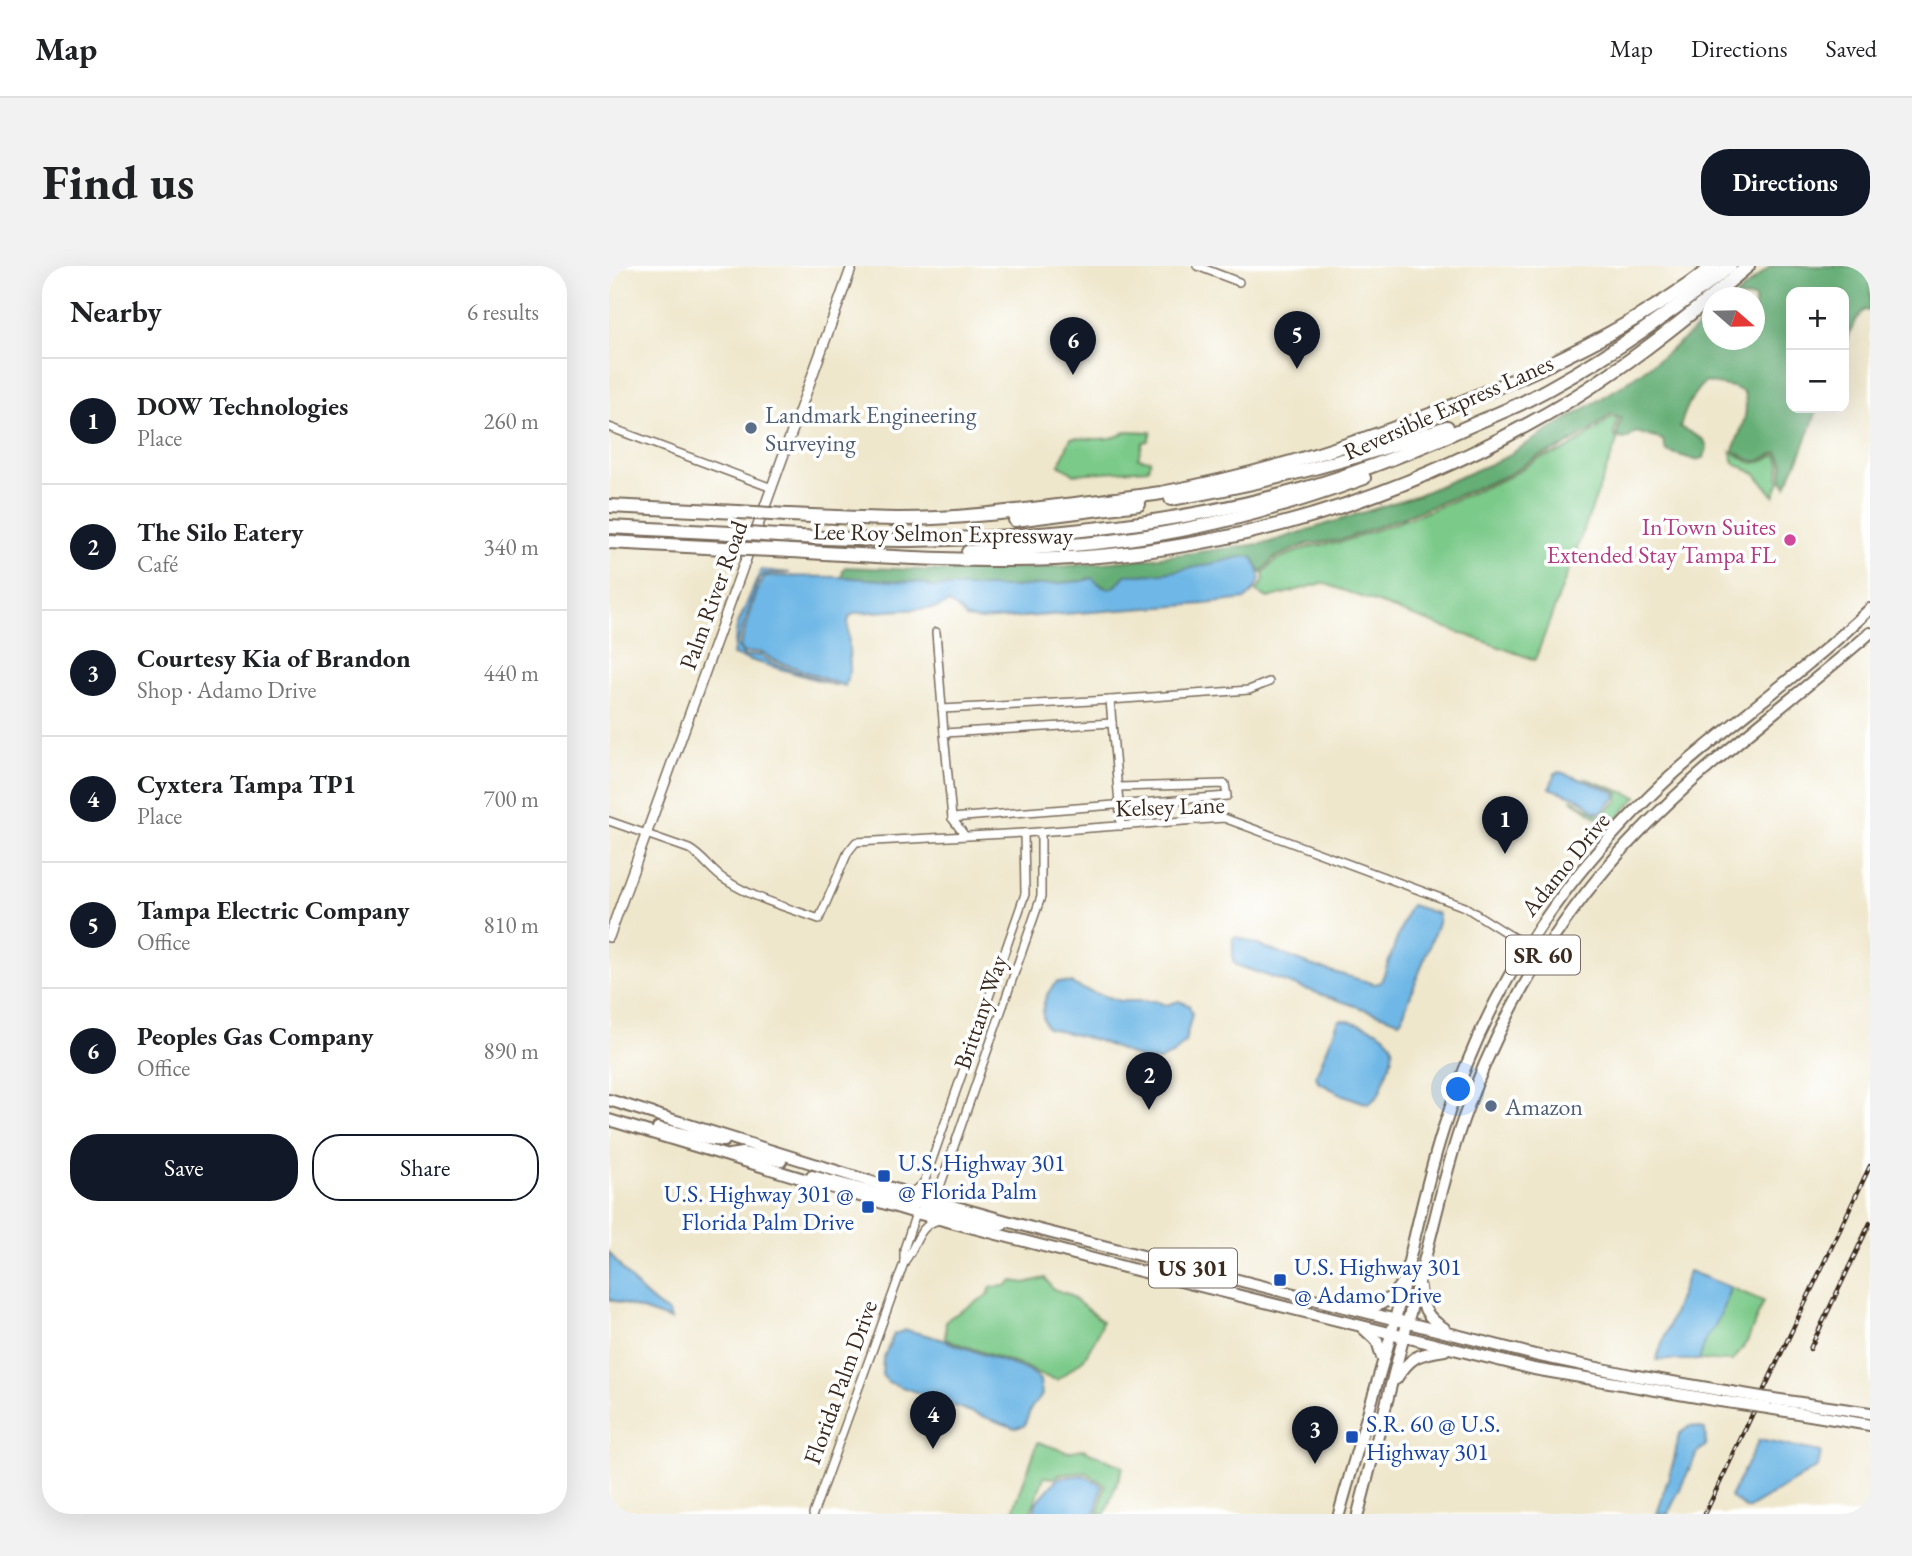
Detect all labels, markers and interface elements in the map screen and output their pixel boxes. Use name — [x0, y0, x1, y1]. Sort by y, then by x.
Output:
text: Map — [35, 27, 97, 70]
text: Map — [1610, 33, 1653, 64]
text: Directions — [1691, 33, 1788, 64]
text: Saved — [1826, 33, 1877, 64]
button: Directions — [1701, 149, 1870, 216]
text: Find us — [42, 150, 194, 214]
north arrow — [1702, 287, 1765, 350]
map controls — [1786, 287, 1849, 413]
button: + — [1786, 287, 1849, 350]
text: Nearby — [70, 292, 162, 331]
text: 6 results — [467, 297, 539, 327]
pin: 5 — [1274, 311, 1320, 369]
pin: 6 — [1050, 317, 1096, 375]
street label: Reversible Express Lanes — [1338, 347, 1558, 467]
button: − — [1786, 350, 1849, 413]
text: DOW Technologies — [137, 389, 348, 423]
place label: Landmark Engineering Surveying — [765, 399, 977, 458]
text: 1 — [87, 406, 99, 436]
text: 260 m — [483, 406, 539, 436]
marker: Landmark Engineering Surveying — [743, 420, 759, 436]
text: Place — [137, 423, 182, 453]
place label: InTown Suites Extended Stay Tampa FL — [1547, 511, 1776, 570]
text: The Silo Eatery — [137, 515, 303, 549]
street label: Lee Roy Selmon Expressway — [813, 515, 1074, 551]
street label: Palm River Road — [672, 516, 755, 674]
text: 2 — [87, 532, 99, 562]
text: 340 m — [483, 532, 539, 562]
marker: InTown Suites Extended Stay Tampa FL — [1782, 532, 1798, 548]
text: Café — [137, 549, 178, 579]
text: Courtesy Kia of Brandon — [137, 641, 411, 675]
text: 3 — [87, 658, 99, 688]
text: 440 m — [483, 658, 539, 688]
text: Shop · Adamo Drive — [137, 675, 316, 705]
text: Cyxtera Tampa TP1 — [137, 767, 356, 801]
text: 4 — [87, 784, 99, 814]
text: 700 m — [483, 784, 539, 814]
street label: Kelsey Lane — [1115, 789, 1225, 823]
pin: 1 — [1482, 796, 1528, 854]
text: Place — [137, 801, 182, 831]
street label: Adamo Drive — [1513, 806, 1616, 923]
text: Tampa Electric Company — [137, 893, 410, 927]
text: 5 — [87, 910, 99, 940]
text: 810 m — [483, 910, 539, 940]
text: Office — [137, 927, 190, 957]
road number: SR 60 — [1506, 936, 1580, 974]
street label: Brittany Way — [946, 950, 1014, 1073]
text: Peoples Gas Company — [137, 1019, 373, 1053]
text: 6 — [87, 1036, 99, 1066]
text: 890 m — [483, 1036, 539, 1066]
pin: 2 — [1126, 1052, 1172, 1110]
text: Office — [137, 1053, 190, 1083]
your location — [1441, 1072, 1475, 1106]
place label: Amazon — [1504, 1091, 1583, 1122]
marker: Amazon — [1483, 1098, 1499, 1114]
button: Save — [70, 1134, 298, 1201]
button: Share — [312, 1134, 539, 1201]
place label: U.S. Highway 301 @ Florida Palm — [898, 1147, 1066, 1206]
marker: U.S. Highway 301 @ Florida Palm — [876, 1168, 892, 1184]
place label: U.S. Highway 301 @ Florida Palm Drive — [664, 1178, 854, 1237]
marker: U.S. Highway 301 @ Florida Palm Drive — [860, 1199, 876, 1215]
road number: US 301 — [1149, 1248, 1237, 1287]
place label: U.S. Highway 301 @ Adamo Drive — [1294, 1251, 1462, 1310]
marker: U.S. Highway 301 @ Adamo Drive — [1272, 1272, 1288, 1288]
street label: Florida Palm Drive — [796, 1296, 884, 1468]
pin: 4 — [910, 1391, 956, 1449]
pin: 3 — [1292, 1406, 1338, 1464]
place label: S.R. 60 @ U.S. Highway 301 — [1366, 1408, 1501, 1467]
marker: S.R. 60 @ U.S. Highway 301 — [1344, 1429, 1360, 1445]

